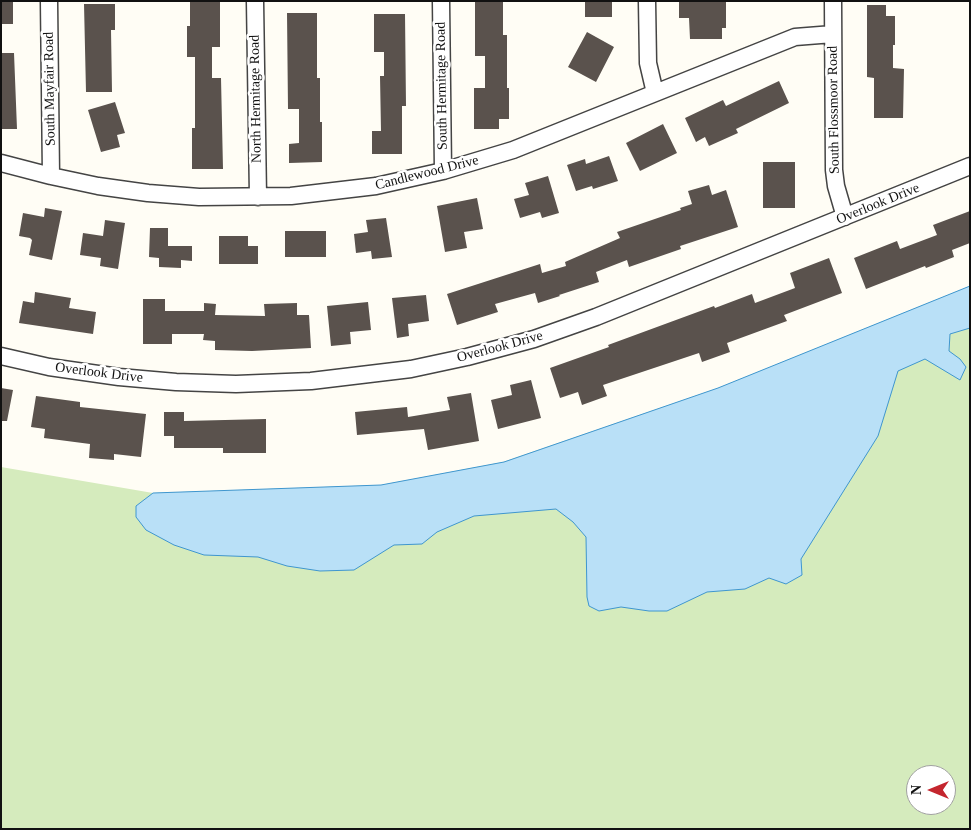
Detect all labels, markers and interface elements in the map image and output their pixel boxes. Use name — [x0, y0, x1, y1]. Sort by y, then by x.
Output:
street label: South Hermitage Road — [432, 22, 452, 150]
street label: South Mayfair Road — [41, 32, 59, 146]
street label: North Hermitage Road — [246, 35, 266, 163]
street label: South Flossmoor Road — [824, 46, 844, 174]
street label: Candlewood Drive — [373, 152, 481, 194]
street label: Overlook Drive — [834, 180, 922, 228]
street label: Overlook Drive — [455, 327, 545, 367]
street label: Overlook Drive — [54, 359, 144, 387]
north arrow — [906, 765, 956, 815]
text: N — [909, 785, 924, 795]

